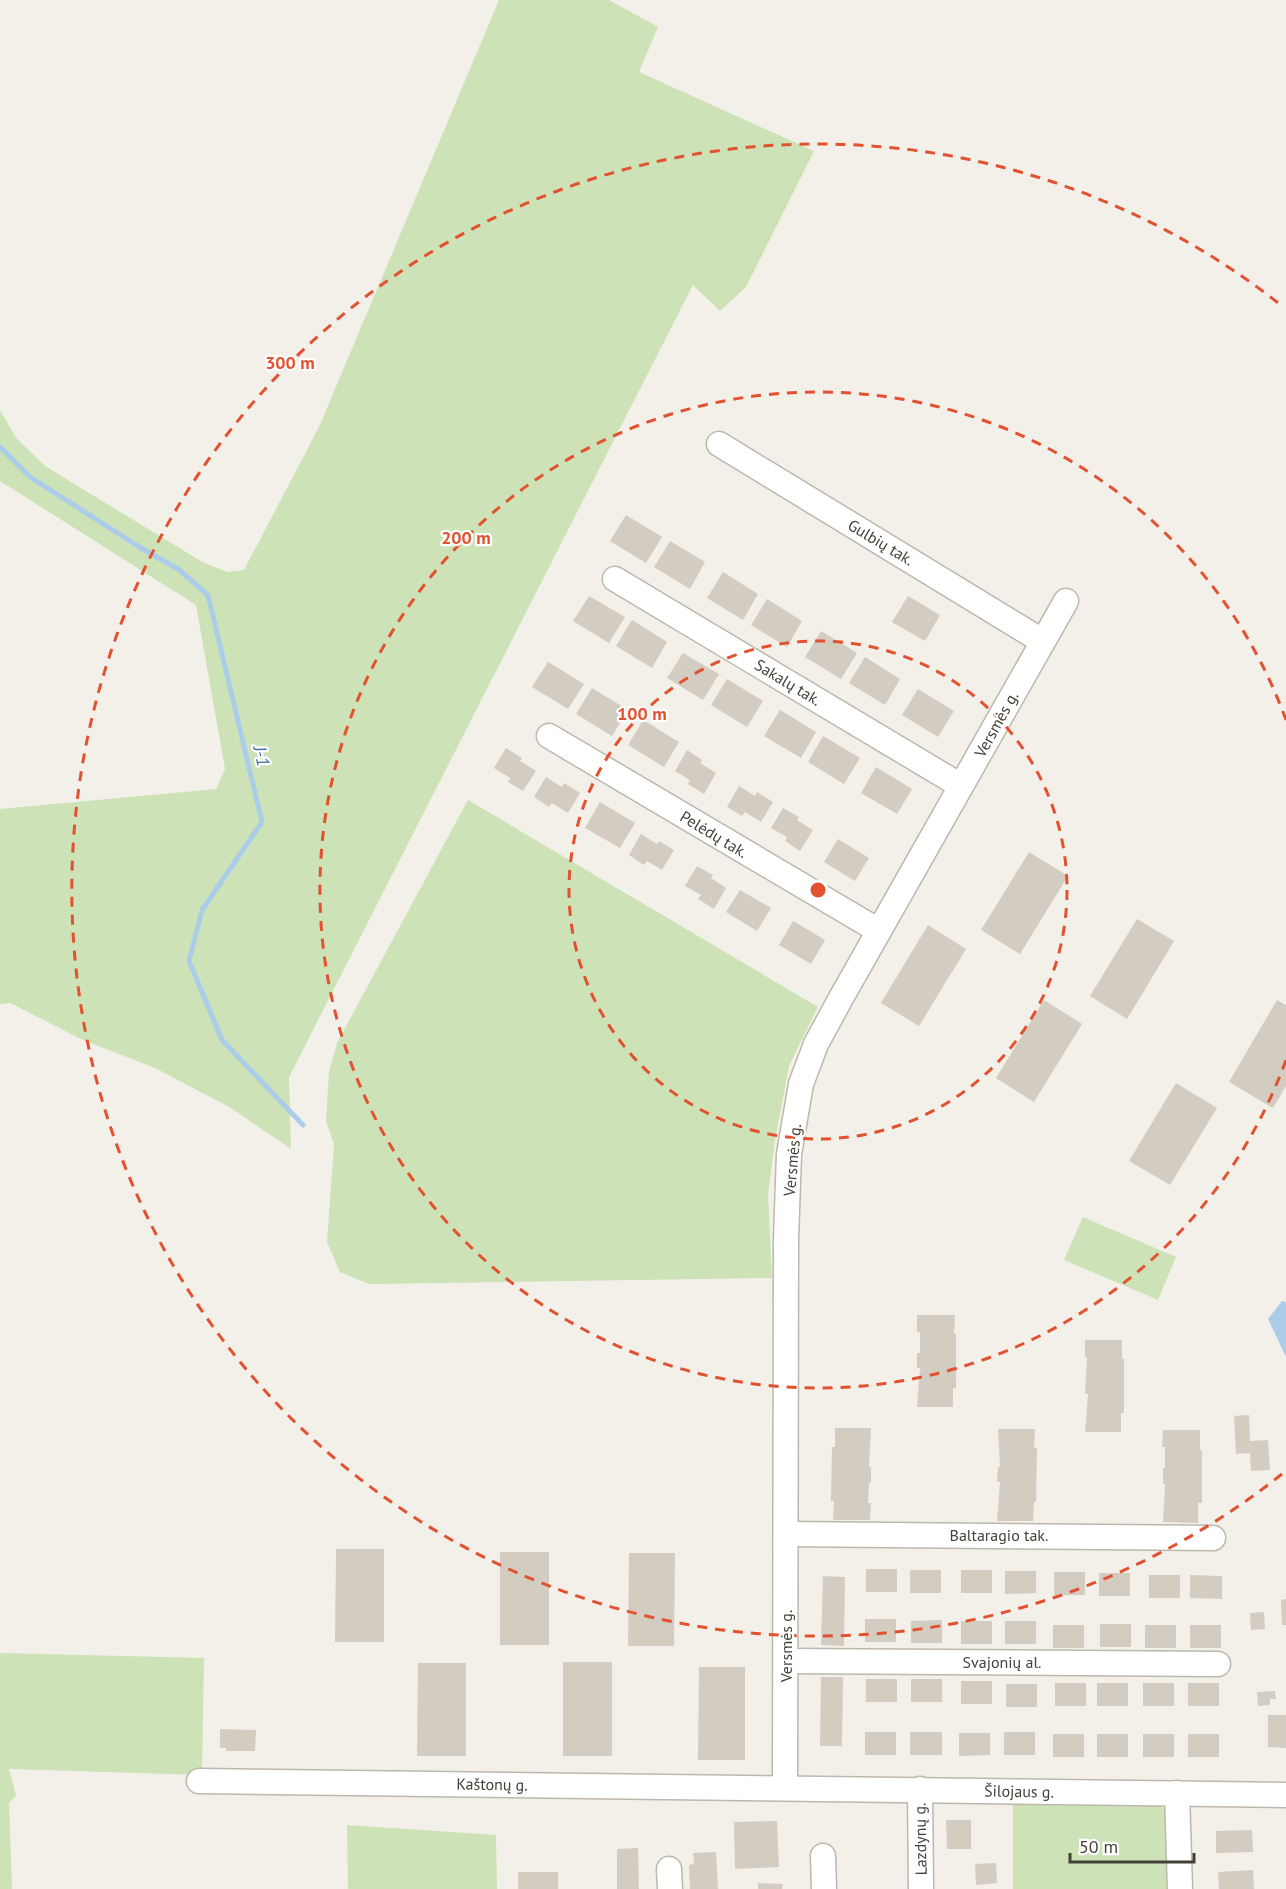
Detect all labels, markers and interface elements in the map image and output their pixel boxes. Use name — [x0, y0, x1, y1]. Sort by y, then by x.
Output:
text: 300 m — [265, 351, 315, 374]
street label: Gulbių tak. — [844, 515, 918, 569]
text: 200 m — [441, 526, 491, 549]
street label: Sakalų tak. — [751, 654, 825, 710]
street label: Versmės g. — [969, 687, 1022, 761]
text: 100 m — [617, 702, 667, 725]
water label: J-1 — [248, 741, 276, 769]
street label: Pelėdų tak. — [677, 806, 751, 862]
centre of rings — [808, 880, 828, 900]
street label: Versmės g. — [779, 1123, 805, 1198]
street label: Baltaragio tak. — [950, 1525, 1048, 1545]
street label: Versmės g. — [776, 1610, 796, 1683]
street label: Svajonių al. — [963, 1652, 1041, 1672]
street label: Kaštonų g. — [456, 1773, 528, 1795]
street label: Šilojaus g. — [984, 1780, 1054, 1802]
street label: Lazdynų g. — [909, 1802, 931, 1876]
scale bar — [1070, 1826, 1194, 1864]
text: 50 m — [1079, 1835, 1118, 1858]

